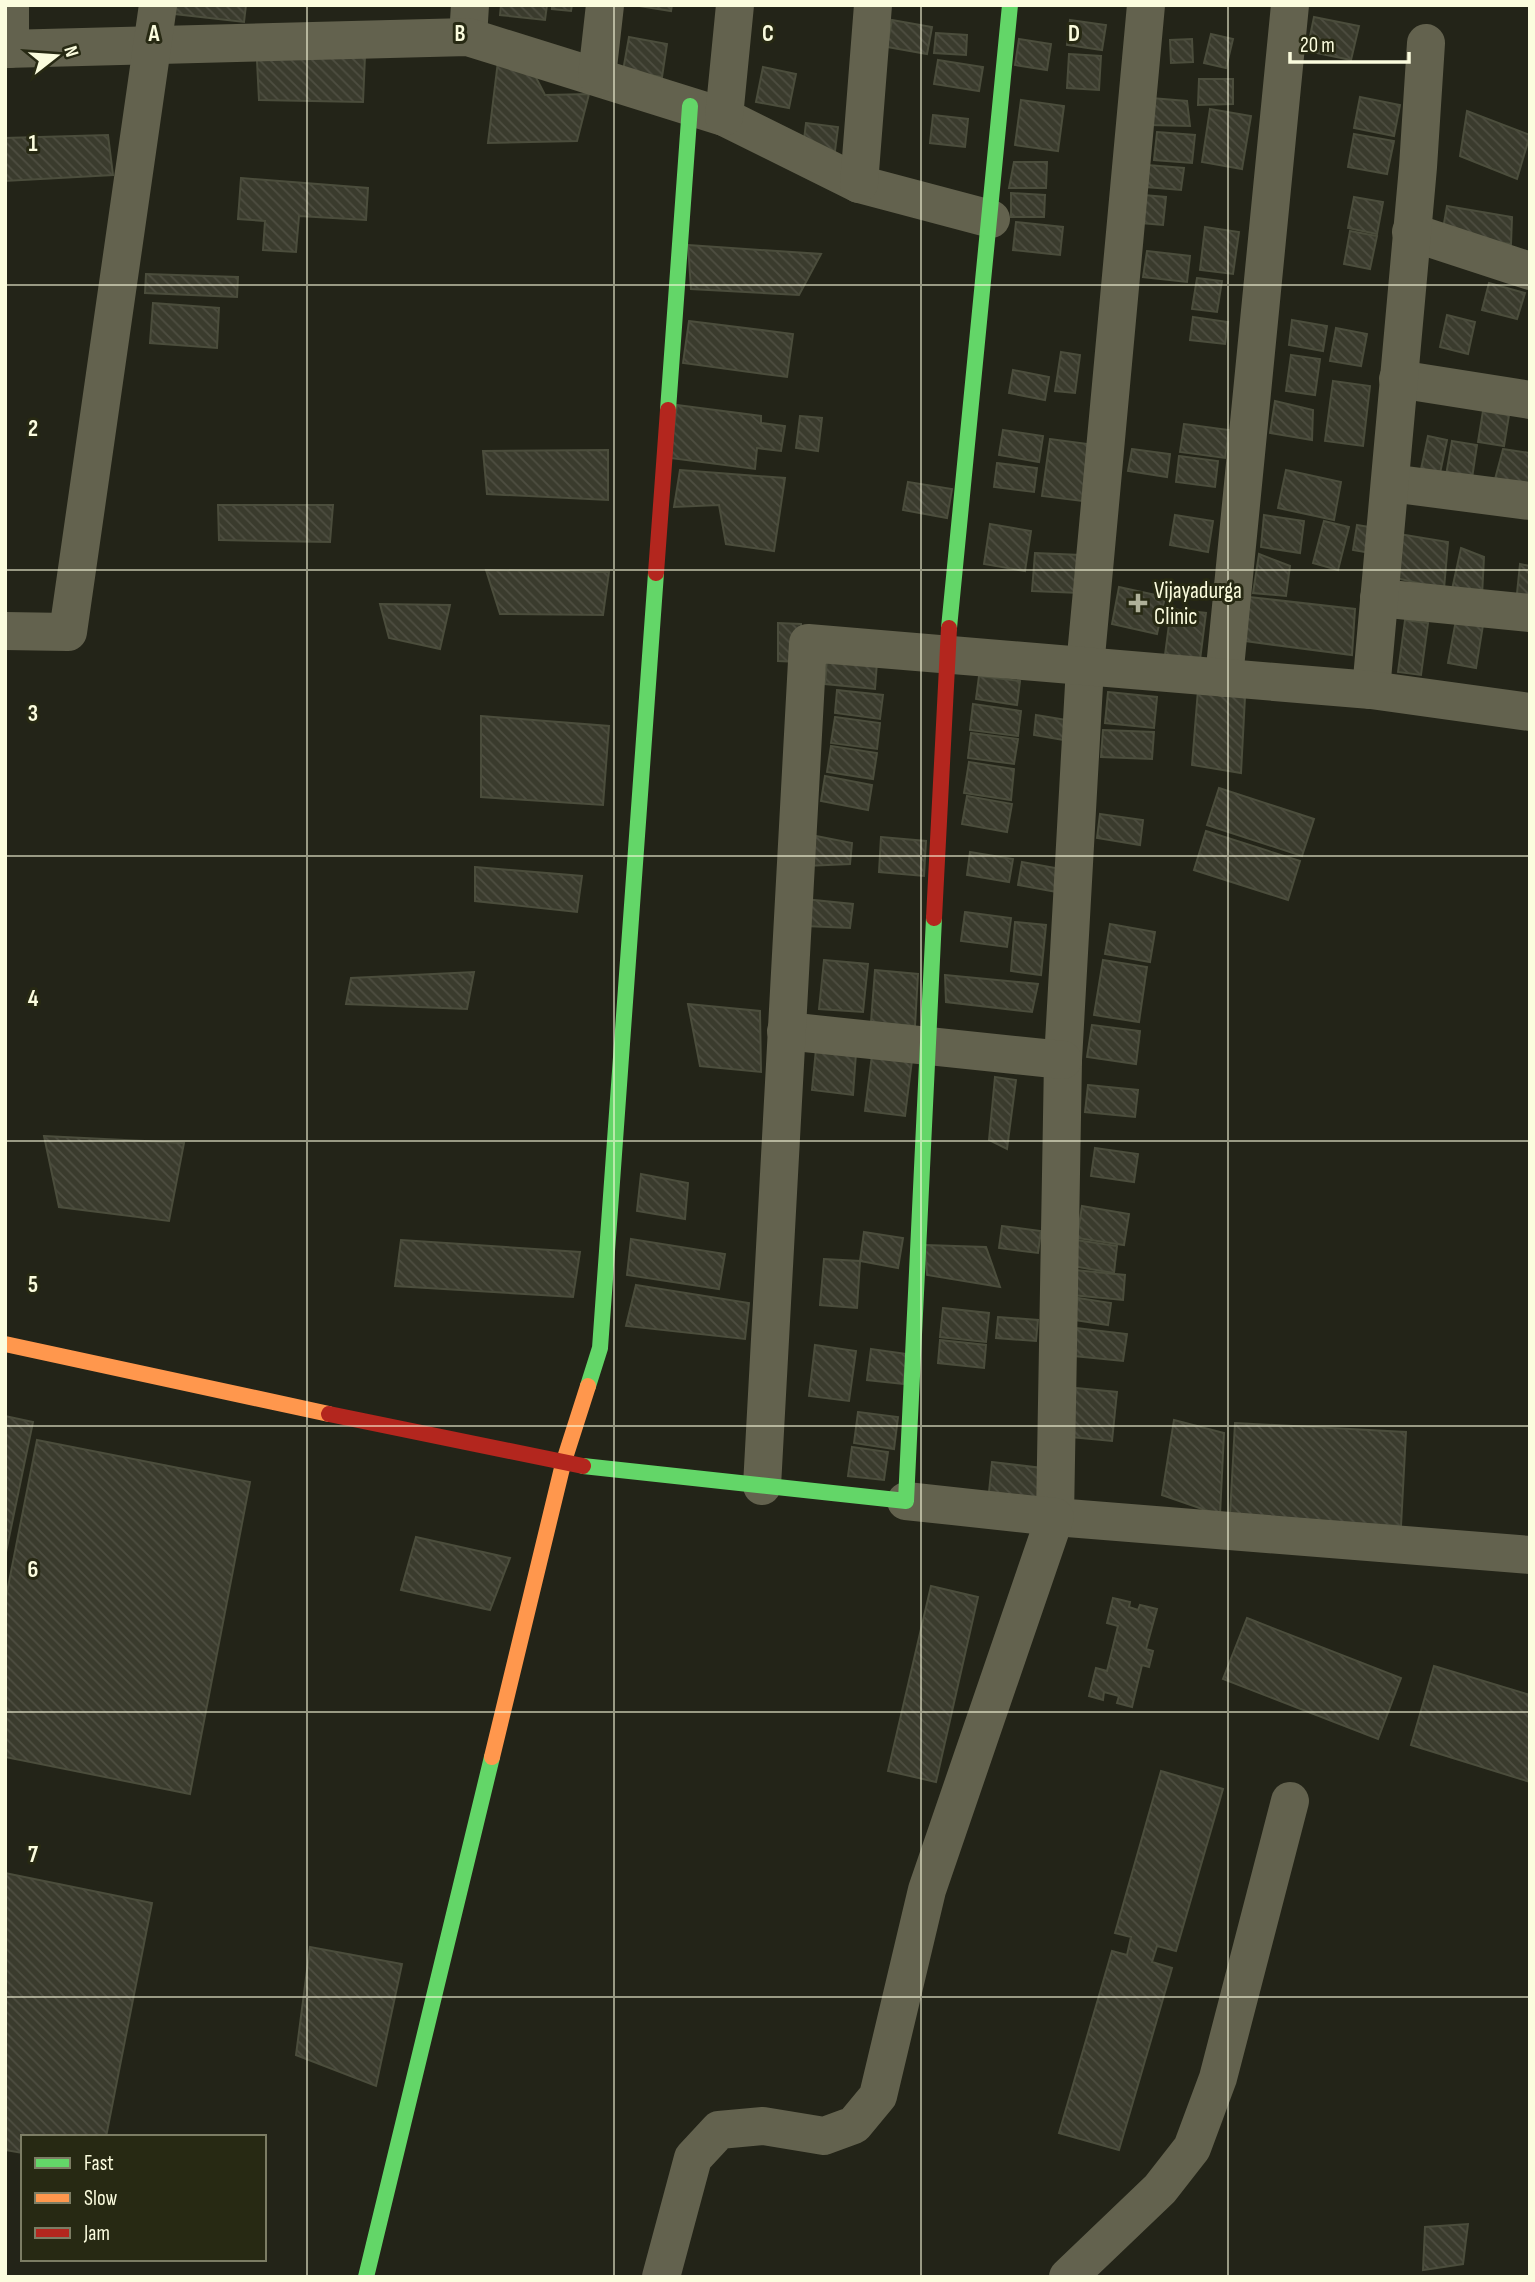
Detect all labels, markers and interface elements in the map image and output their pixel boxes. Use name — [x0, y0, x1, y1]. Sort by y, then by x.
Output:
text: A — [148, 20, 161, 48]
text: B — [455, 20, 466, 48]
text: C — [762, 20, 774, 48]
text: D — [1068, 20, 1080, 48]
north arrow — [21, 21, 91, 91]
scale bar — [1290, 21, 1409, 65]
text: 20 m — [1300, 33, 1335, 58]
text: N — [58, 43, 83, 60]
text: 1 — [28, 130, 38, 158]
text: 2 — [28, 415, 38, 443]
place label: Vijayadurga Clinic — [1154, 577, 1242, 631]
marker: Vijayadurga Clinic — [1128, 593, 1148, 613]
text: 3 — [28, 700, 38, 728]
text: 4 — [28, 985, 39, 1013]
text: 5 — [28, 1271, 38, 1299]
text: 6 — [28, 1556, 38, 1584]
text: 7 — [28, 1841, 38, 1869]
legend — [21, 2135, 266, 2261]
text: Fast — [84, 2151, 114, 2176]
text: Slow — [84, 2186, 118, 2211]
text: Jam — [83, 2221, 110, 2246]

